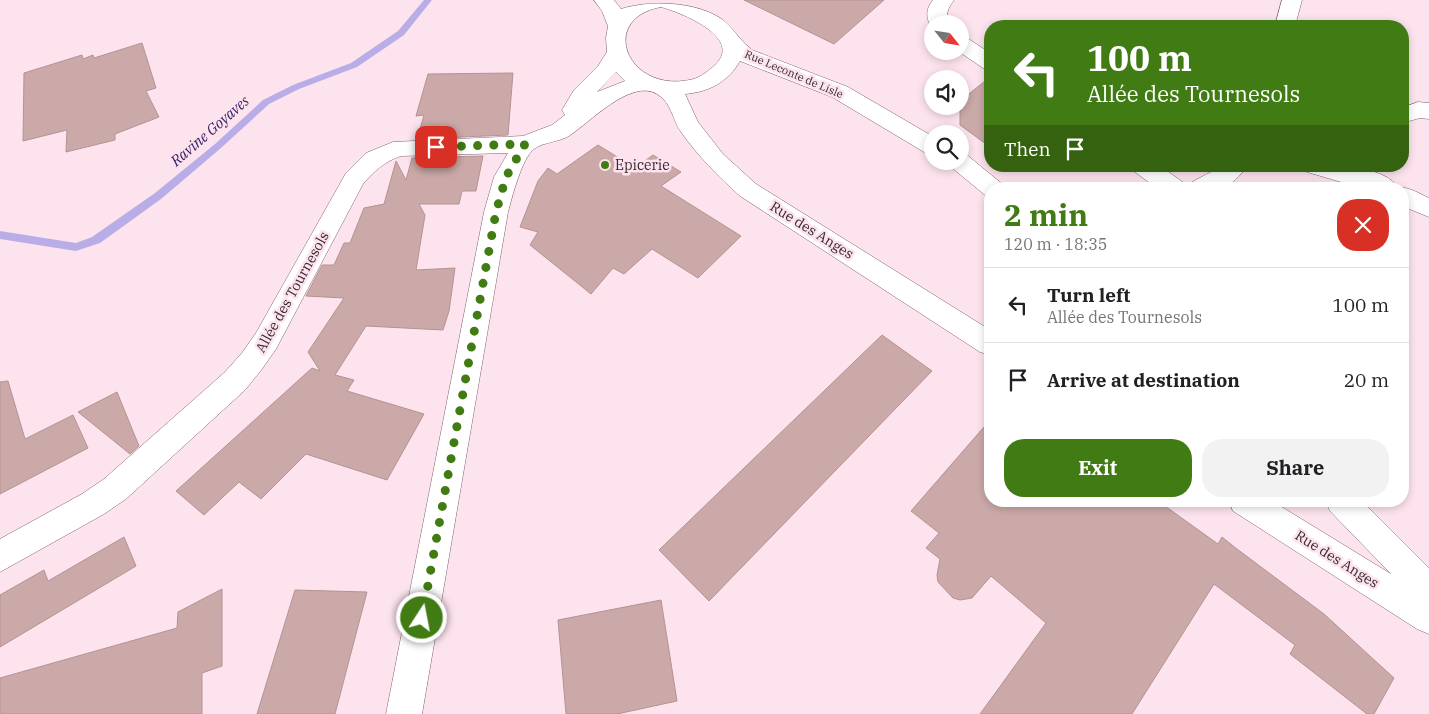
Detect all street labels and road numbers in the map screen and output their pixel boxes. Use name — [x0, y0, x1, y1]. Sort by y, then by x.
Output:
street label: Rue Leconte de Lisle — [743, 47, 846, 101]
street label: Rue des Anges — [767, 197, 857, 263]
street label: Allée des Tournesols — [251, 228, 333, 356]
street label: Rue des Anges — [1292, 526, 1382, 592]

